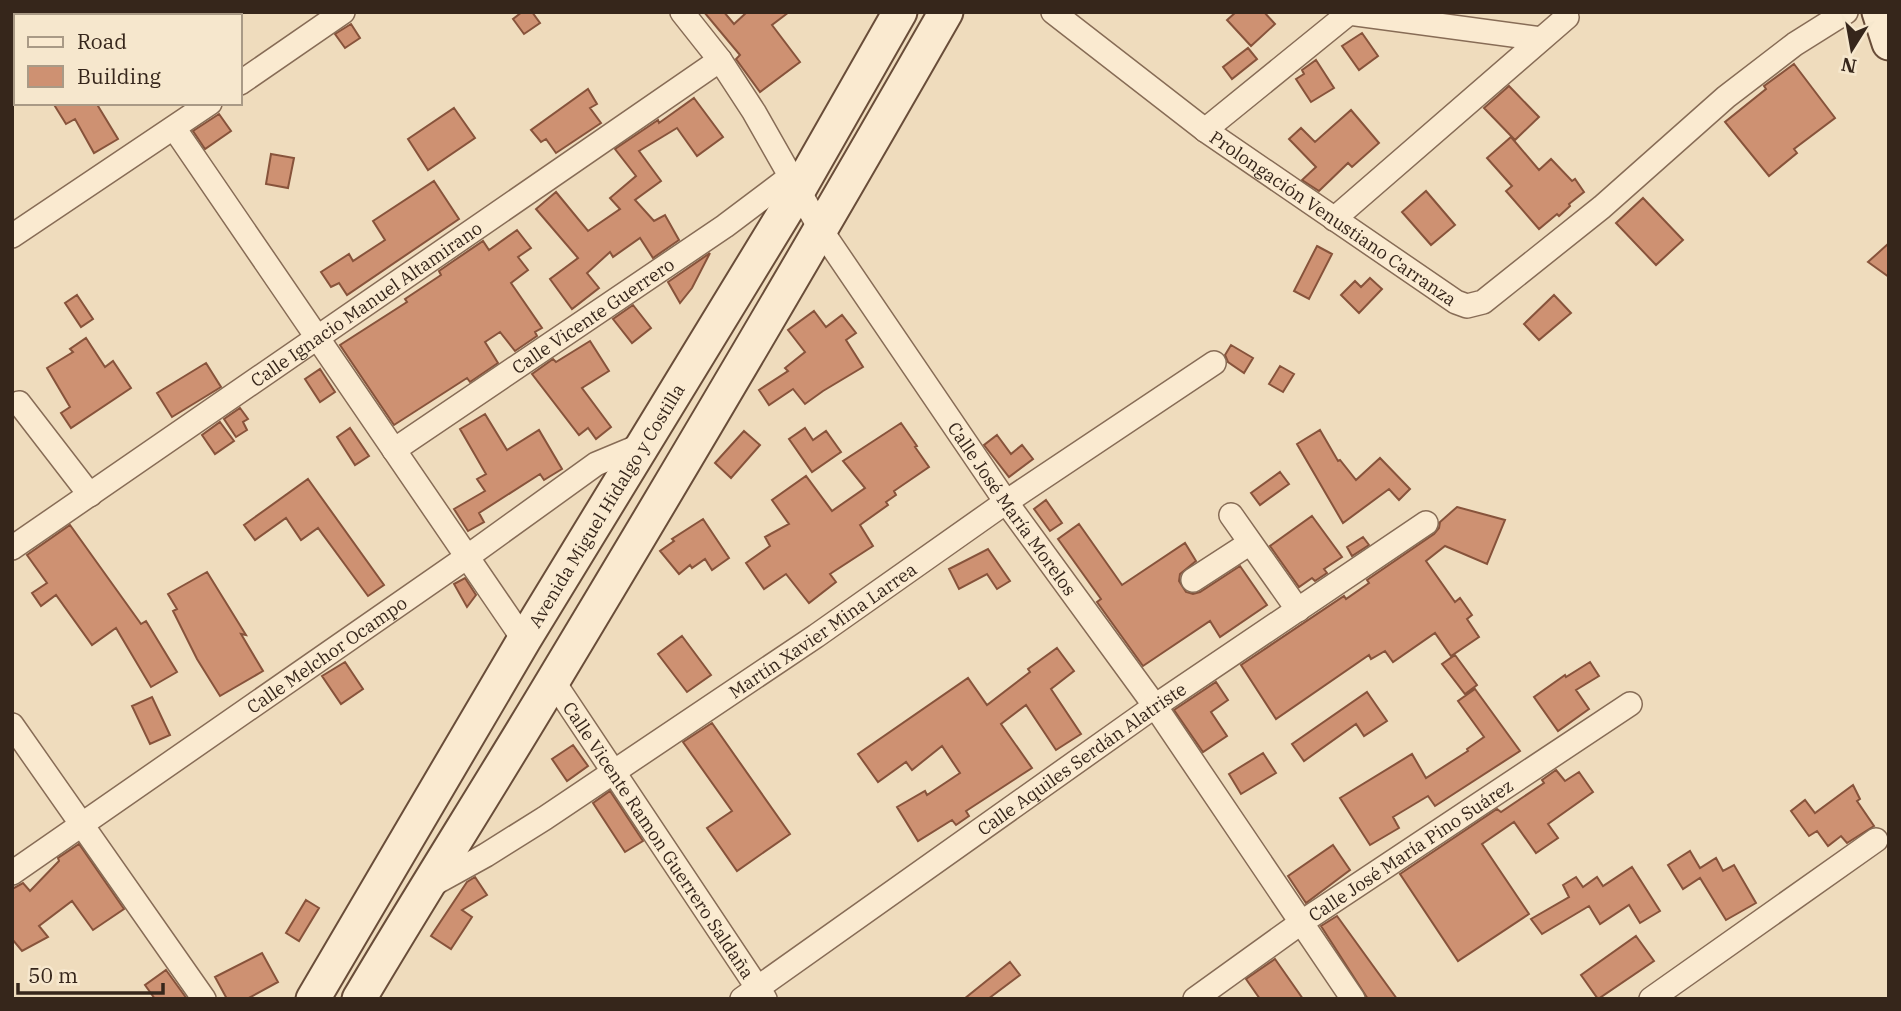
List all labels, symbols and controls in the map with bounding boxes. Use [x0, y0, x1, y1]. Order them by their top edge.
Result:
legend [14, 14, 242, 105]
north arrow [1817, 14, 1887, 84]
text: Road [77, 27, 127, 55]
text: N [1839, 52, 1858, 79]
text: Building [77, 62, 162, 90]
street label: Prolongación Venustiano Carranza [1206, 125, 1461, 311]
street label: Calle Ignacio Manuel Altamirano [246, 216, 486, 392]
street label: Calle Vicente Guerrero [507, 252, 678, 379]
street label: Avenida Miguel Hidalgo y Costilla [523, 379, 689, 632]
street label: Calle José María Morelos [943, 417, 1082, 600]
street label: Martín Xavier Mina Larrea [724, 557, 921, 703]
street label: Calle Melchor Ocampo [242, 591, 411, 718]
street label: Calle Aquiles Serdán Alatriste [972, 677, 1190, 840]
street label: Calle Vicente Ramon Guerrero Saldaña [558, 697, 760, 983]
street label: Calle José María Pino Suárez [1304, 774, 1517, 926]
scale bar [18, 951, 163, 995]
text: 50 m [28, 961, 78, 989]

